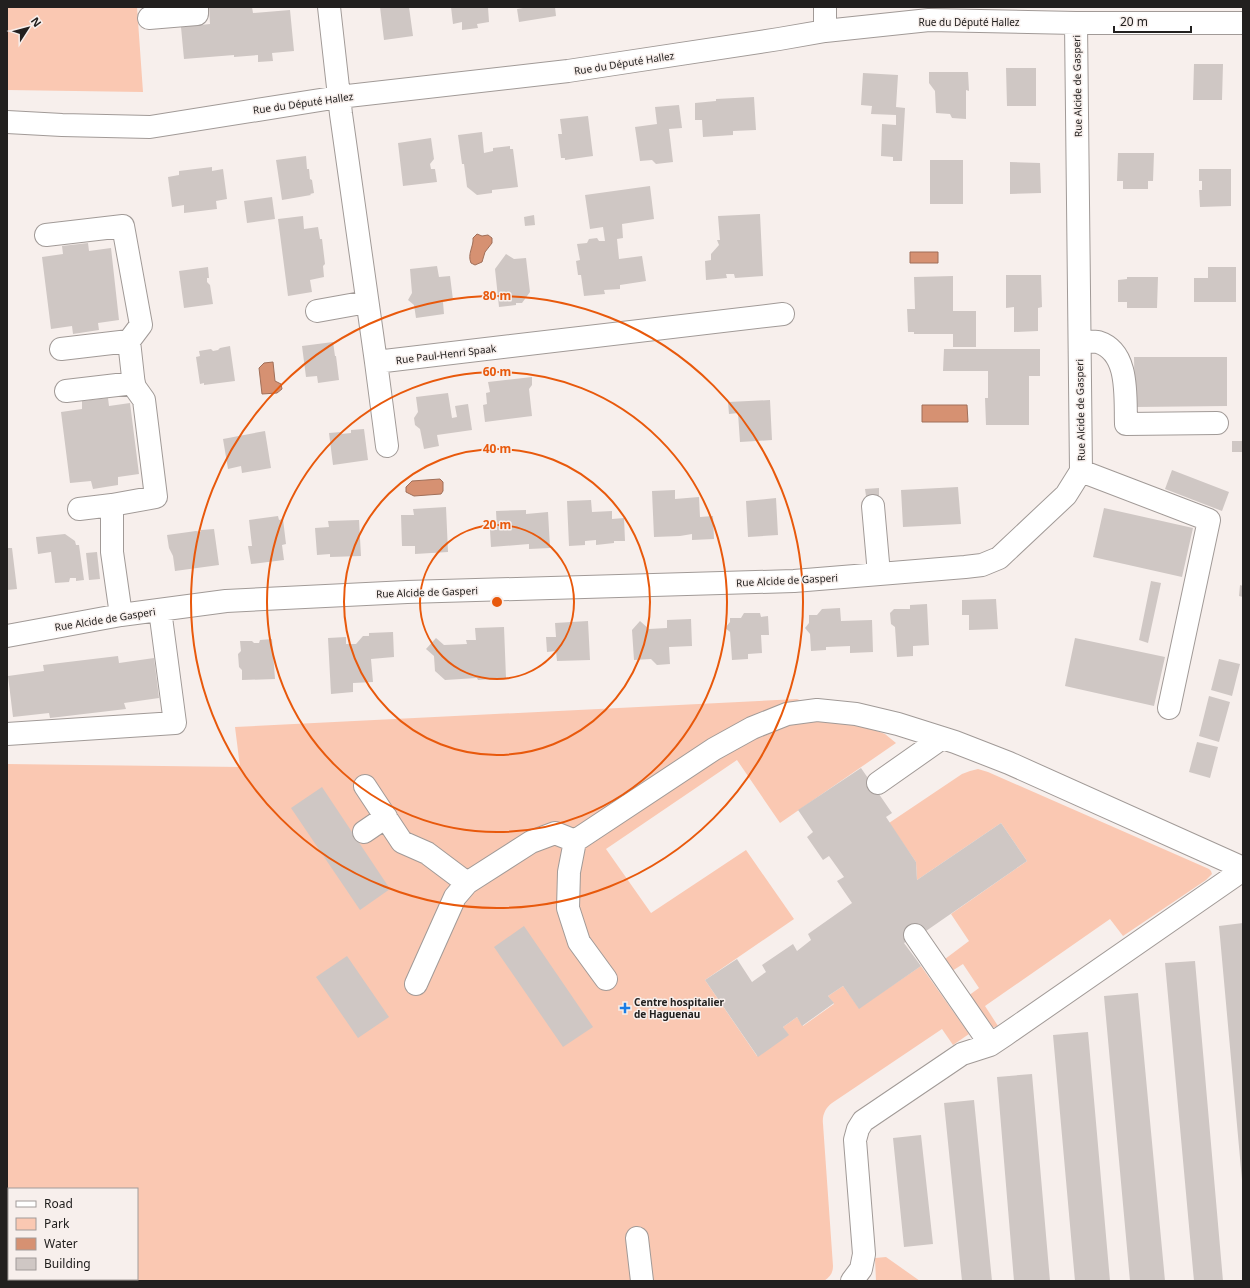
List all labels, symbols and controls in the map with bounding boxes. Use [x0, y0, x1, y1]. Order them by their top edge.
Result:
north arrow [8, 8, 48, 48]
scale bar [1114, 8, 1191, 34]
text: 20 m [1120, 13, 1148, 30]
text: N [28, 14, 45, 30]
street label: Rue du Député Hallez [918, 15, 1020, 29]
street label: Rue Alcide de Gasperi [1069, 35, 1085, 137]
street label: Rue du Député Hallez [573, 48, 675, 78]
street label: Rue du Député Hallez [252, 89, 354, 117]
text: 80 m [483, 287, 511, 304]
street label: Rue Paul-Henri Spaak [395, 341, 498, 367]
street label: Rue Alcide de Gasperi [1072, 359, 1088, 461]
text: 60 m [483, 363, 511, 380]
text: 40 m [483, 440, 511, 457]
text: 20 m [483, 516, 511, 533]
street label: Rue Alcide de Gasperi [736, 570, 838, 590]
street label: Rue Alcide de Gasperi [376, 583, 478, 601]
centre of rings [490, 595, 504, 609]
street label: Rue Alcide de Gasperi [54, 604, 156, 634]
place label: Centre hospitalier de Haguenau [634, 995, 724, 1021]
marker: Centre hospitalier de Haguenau [619, 1002, 631, 1014]
legend [8, 1188, 138, 1280]
text: Road [44, 1195, 73, 1212]
text: Park [44, 1215, 70, 1232]
text: Water [44, 1235, 78, 1252]
text: Building [44, 1255, 91, 1272]

